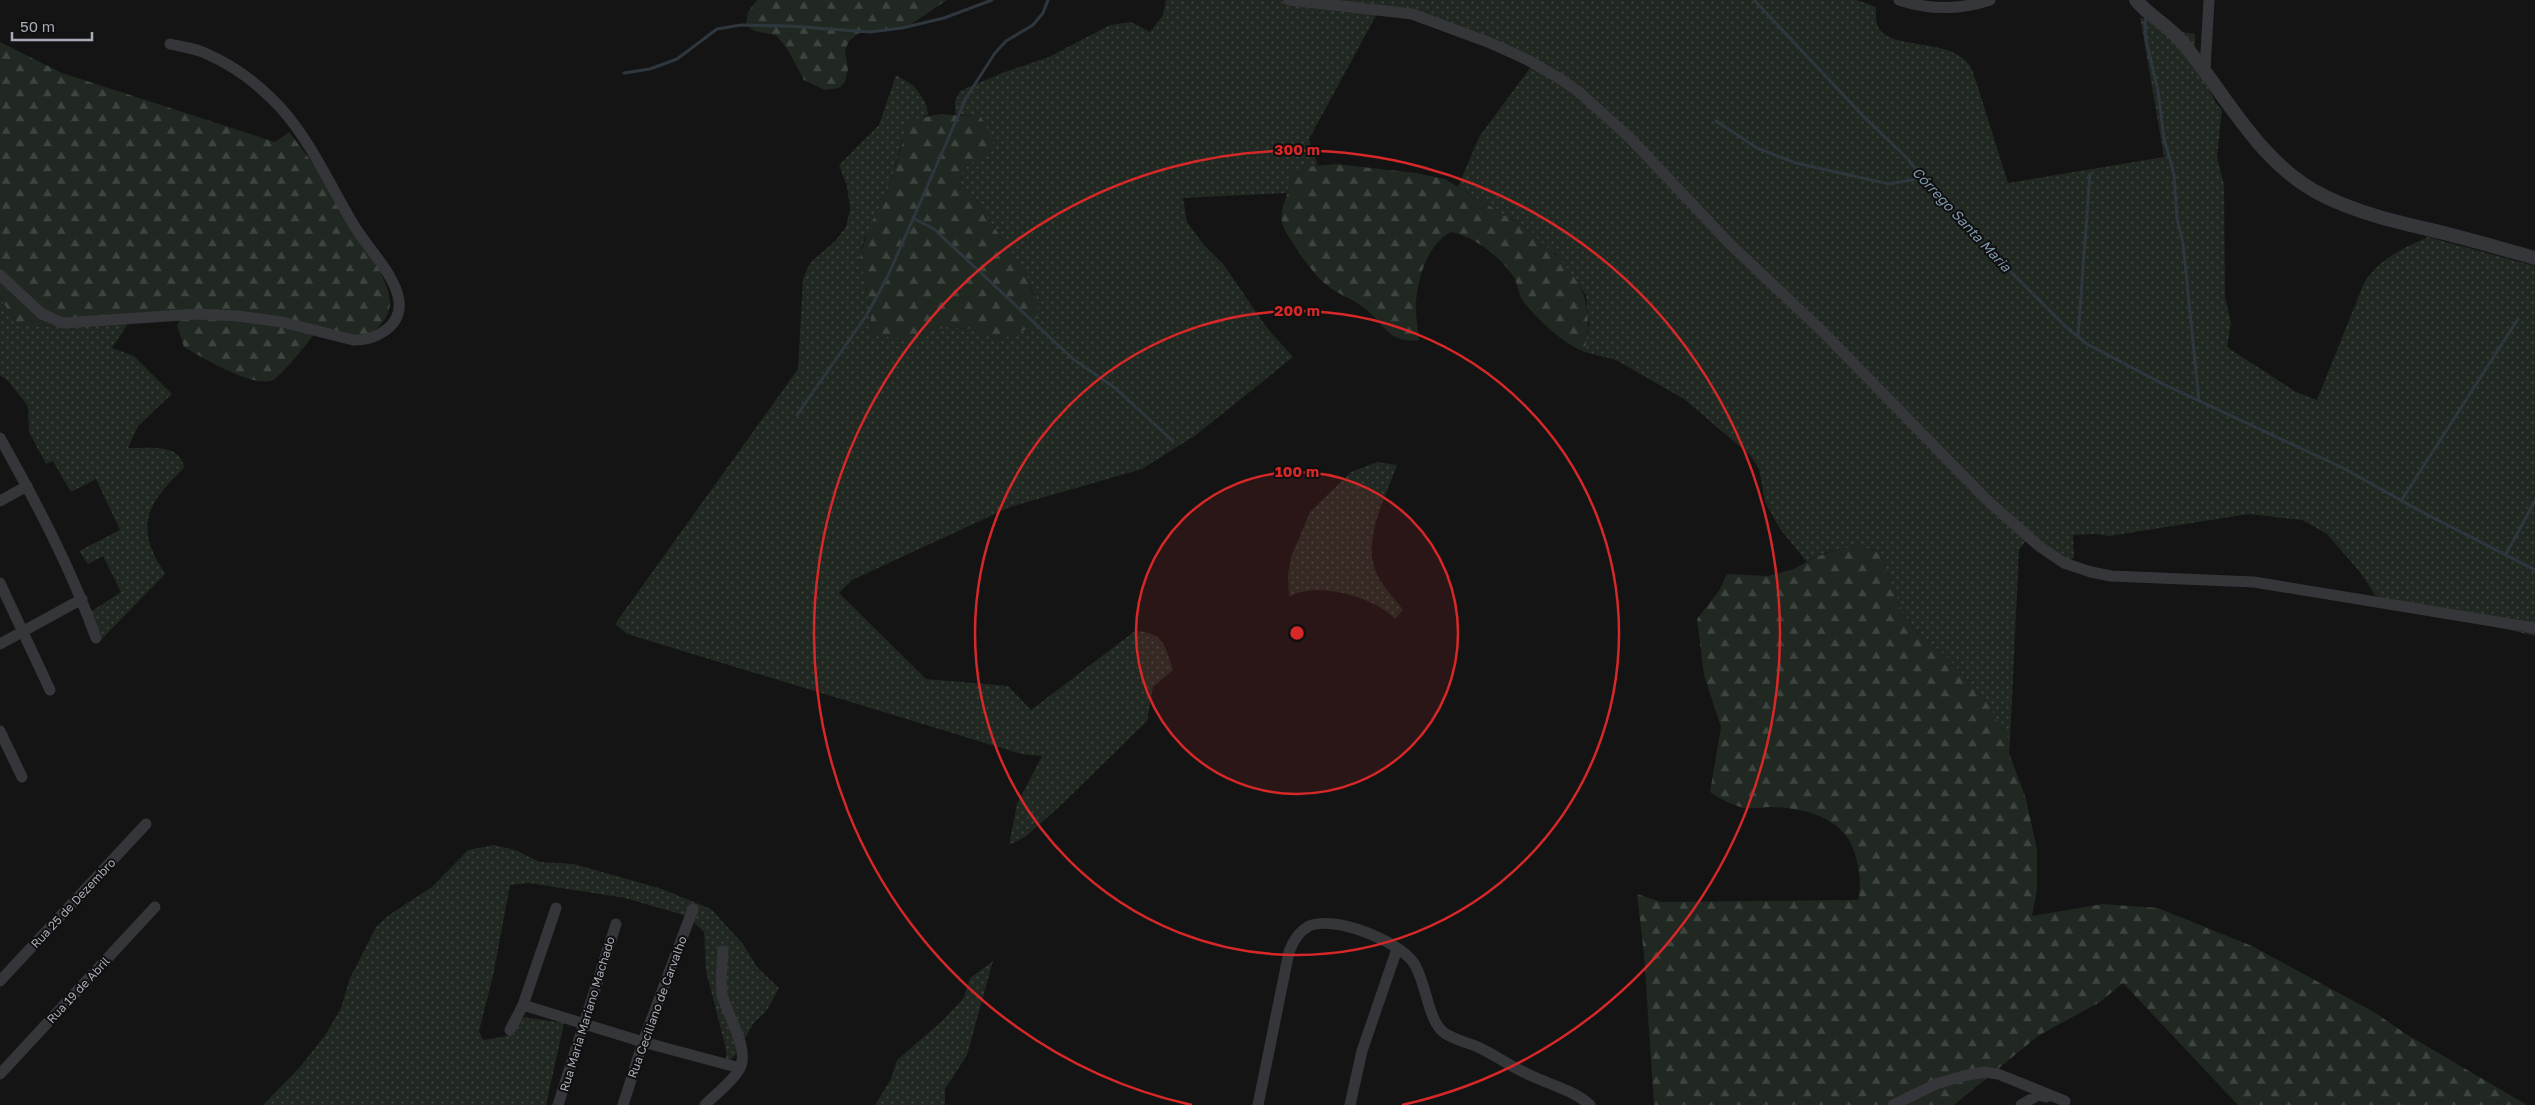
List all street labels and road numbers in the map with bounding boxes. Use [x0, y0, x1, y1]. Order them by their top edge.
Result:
street label: Rua 25 de Dezembro [27, 855, 119, 951]
street label: Rua Ceciliano de Carvalho [624, 934, 690, 1080]
street label: Rua Maria Mariano Machado [556, 935, 618, 1093]
street label: Rua 19 de Abril [43, 953, 113, 1026]

